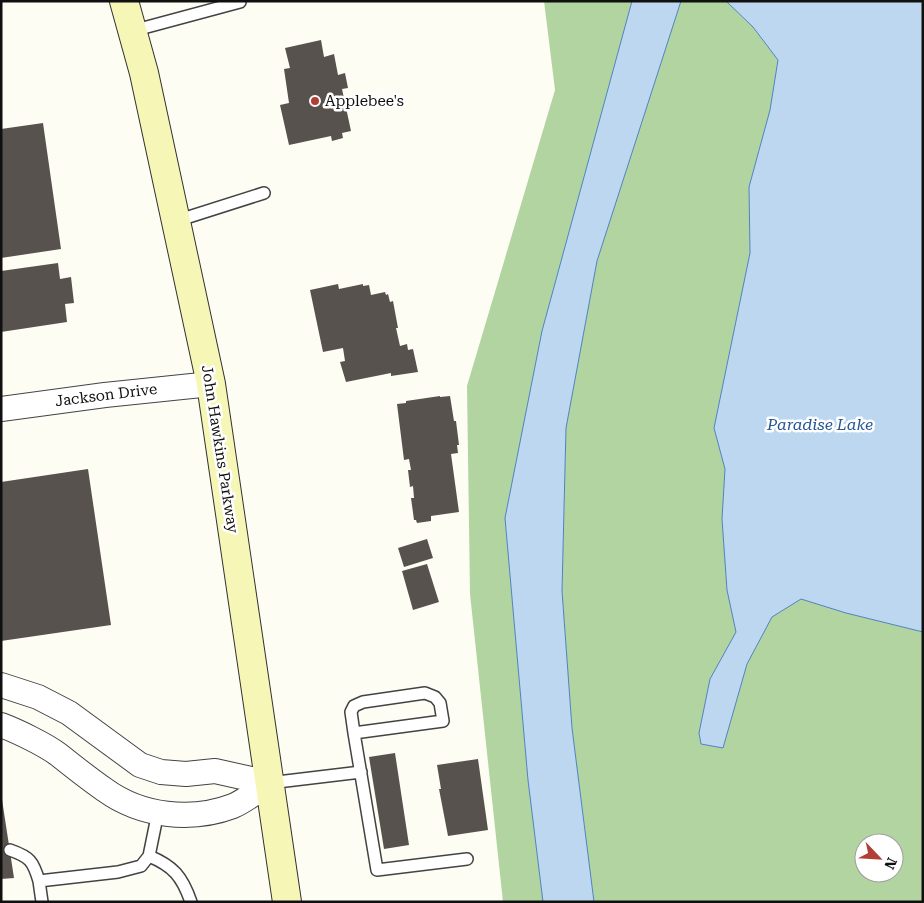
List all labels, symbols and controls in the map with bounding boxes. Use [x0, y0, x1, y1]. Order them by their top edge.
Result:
place label: Applebee's [325, 92, 404, 110]
marker: Applebee's [309, 95, 321, 107]
street label: John Hawkins Parkway [198, 364, 242, 534]
street label: Jackson Drive [54, 380, 158, 410]
water label: Paradise Lake [766, 415, 873, 434]
north arrow [854, 833, 904, 883]
text: N [881, 855, 900, 872]

